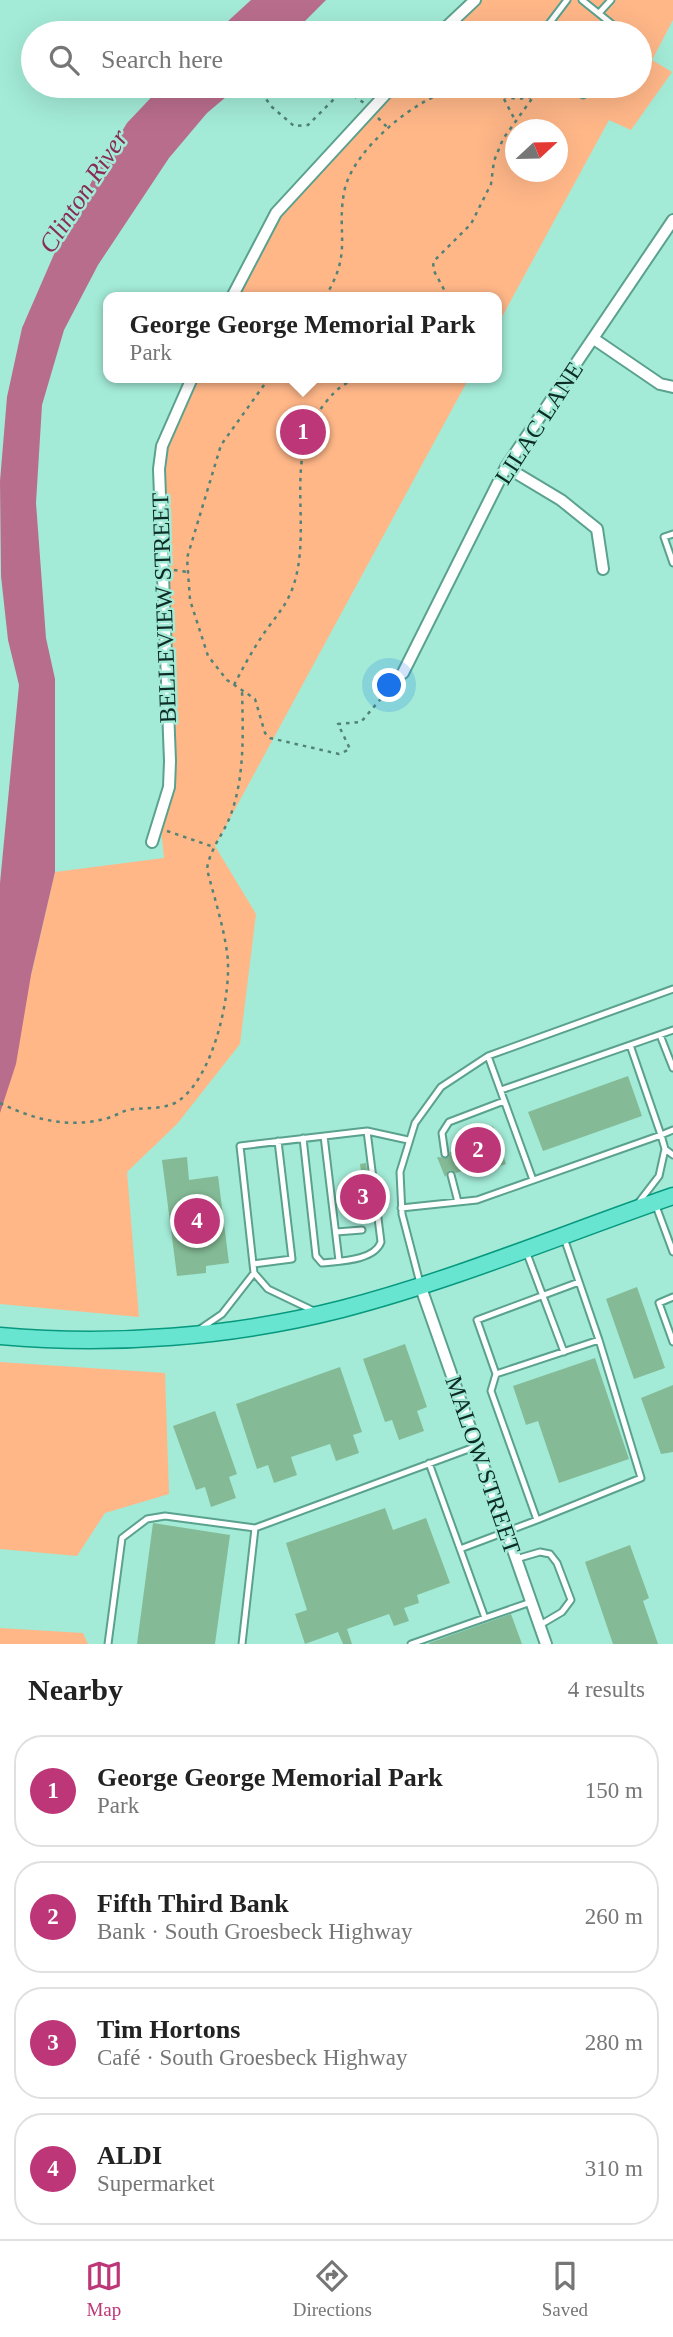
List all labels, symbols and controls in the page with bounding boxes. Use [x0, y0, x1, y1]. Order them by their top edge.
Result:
search box [21, 21, 652, 98]
icon: search [45, 41, 83, 79]
text: Search here [101, 45, 223, 74]
north arrow [505, 119, 568, 182]
water label: Clinton River [33, 124, 134, 258]
popup [103, 292, 502, 383]
text: George George Memorial Park [130, 310, 475, 339]
text: Park [130, 340, 172, 365]
street label: LILAC LANE [490, 357, 588, 489]
pin: 1 [280, 406, 326, 458]
street label: BELLEVIEW STREET [147, 492, 181, 724]
your location [372, 668, 406, 702]
pin: 2 [455, 1124, 501, 1176]
pin: 3 [340, 1171, 386, 1223]
pin: 4 [174, 1195, 220, 1247]
street label: MALOW STREET [440, 1372, 526, 1558]
text: Nearby [28, 1673, 123, 1706]
text: 4 results [568, 1677, 645, 1702]
text: George George Memorial Park [97, 1763, 443, 1792]
text: 1 [47, 1778, 59, 1803]
text: 150 m [585, 1778, 643, 1803]
text: Park [97, 1793, 139, 1818]
text: Fifth Third Bank [97, 1889, 289, 1918]
text: 2 [47, 1904, 59, 1929]
text: 260 m [585, 1904, 643, 1929]
text: Bank · South Groesbeck Highway [97, 1919, 413, 1944]
text: Tim Hortons [97, 2015, 240, 2044]
text: 3 [47, 2030, 59, 2055]
text: 280 m [585, 2030, 643, 2055]
text: Café · South Groesbeck Highway [97, 2045, 407, 2070]
text: ALDI [97, 2141, 162, 2170]
text: 4 [47, 2156, 59, 2181]
text: 310 m [585, 2156, 643, 2181]
text: Supermarket [97, 2171, 215, 2196]
tab: Map [85, 2257, 123, 2321]
tab: Directions [293, 2257, 372, 2321]
tab: Saved [542, 2257, 588, 2321]

